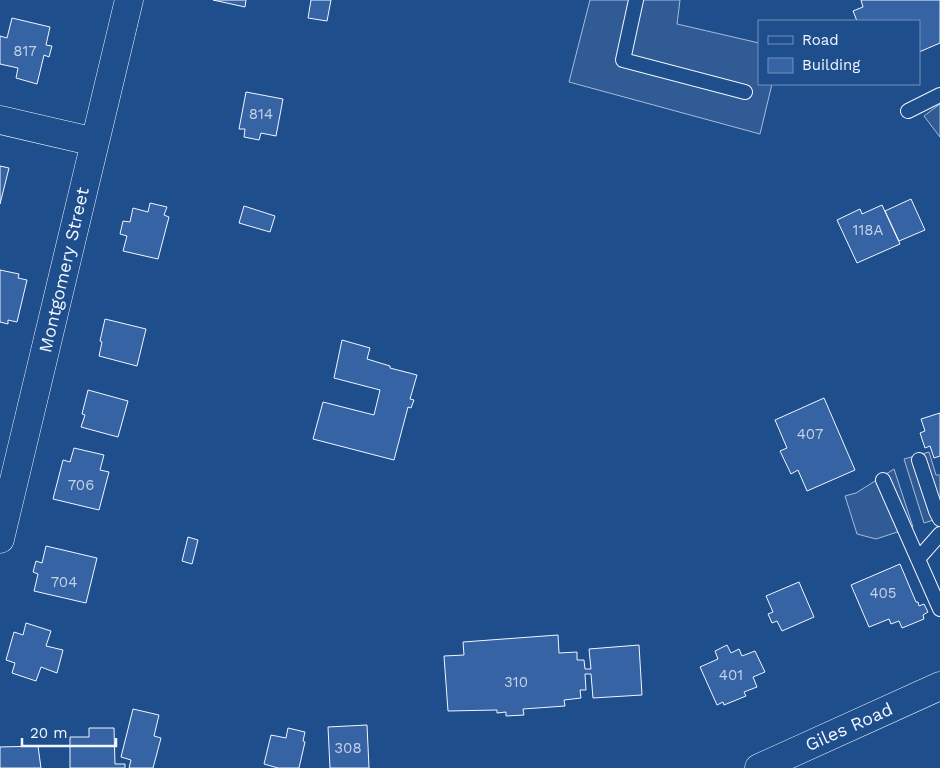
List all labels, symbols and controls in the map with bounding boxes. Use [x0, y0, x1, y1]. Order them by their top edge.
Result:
legend [758, 20, 920, 85]
text: Road [802, 31, 839, 49]
house number: 817 [13, 42, 37, 60]
text: Building [802, 56, 860, 74]
house number: 814 [249, 105, 273, 123]
street label: Montgomery Street [34, 185, 93, 355]
house number: 118A [853, 221, 884, 239]
house number: 407 [797, 425, 823, 443]
house number: 706 [68, 476, 94, 494]
house number: 704 [51, 573, 77, 591]
house number: 405 [869, 584, 897, 602]
house number: 401 [719, 666, 743, 684]
house number: 310 [504, 673, 528, 691]
street label: Giles Road [802, 698, 896, 755]
scale bar [22, 716, 116, 748]
text: 20 m [30, 724, 68, 742]
house number: 308 [334, 739, 362, 757]

